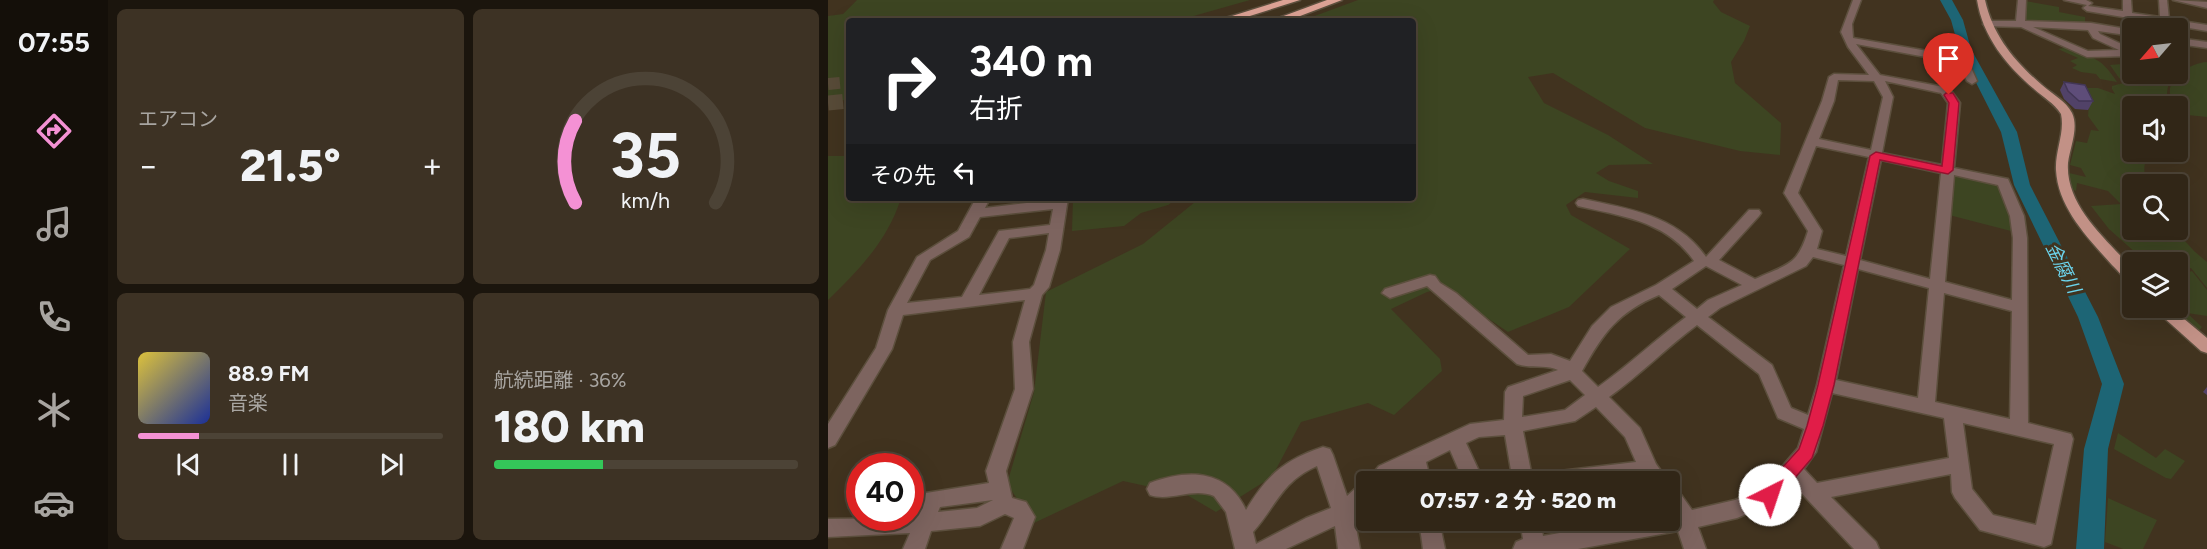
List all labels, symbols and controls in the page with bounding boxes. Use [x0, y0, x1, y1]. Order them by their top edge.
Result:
north arrow [2122, 18, 2188, 84]
map controls [2122, 18, 2188, 318]
text: 07:55 [18, 26, 90, 59]
pin [1923, 33, 1974, 95]
text: 340 m [969, 36, 1093, 87]
icon: right [870, 42, 948, 120]
icon: arrive [1932, 42, 1965, 75]
text: 右折 [969, 92, 1023, 125]
button: sound [2122, 96, 2188, 162]
text: エアコン [138, 107, 218, 131]
icon: directions [33, 110, 75, 152]
text: 35 [610, 118, 681, 193]
text: 21.5° [240, 138, 341, 192]
text: − [138, 146, 159, 185]
text: + [422, 146, 442, 185]
icon: left [948, 156, 981, 189]
text: その先 [870, 162, 936, 189]
button: search [2122, 174, 2188, 240]
text: km/h [621, 189, 670, 214]
icon: music [33, 203, 75, 245]
water label: 金腐川 [2041, 239, 2086, 299]
button: layers [2122, 252, 2188, 318]
icon: phone [33, 296, 75, 338]
text: 88.9 FM [228, 360, 309, 387]
text: 航続距離 · 36% [494, 368, 626, 392]
icon: climate [33, 389, 75, 431]
text: 音楽 [228, 391, 268, 415]
text: 180 km [494, 399, 645, 453]
icon: previous [172, 448, 205, 481]
icon: pause [274, 448, 307, 481]
icon: next [375, 448, 408, 481]
speed limit sign: 40 [846, 453, 924, 531]
position arrow [1738, 463, 1802, 527]
icon: car [33, 482, 75, 524]
text: 07:57 · 2 分 · 520 m [1420, 487, 1616, 514]

